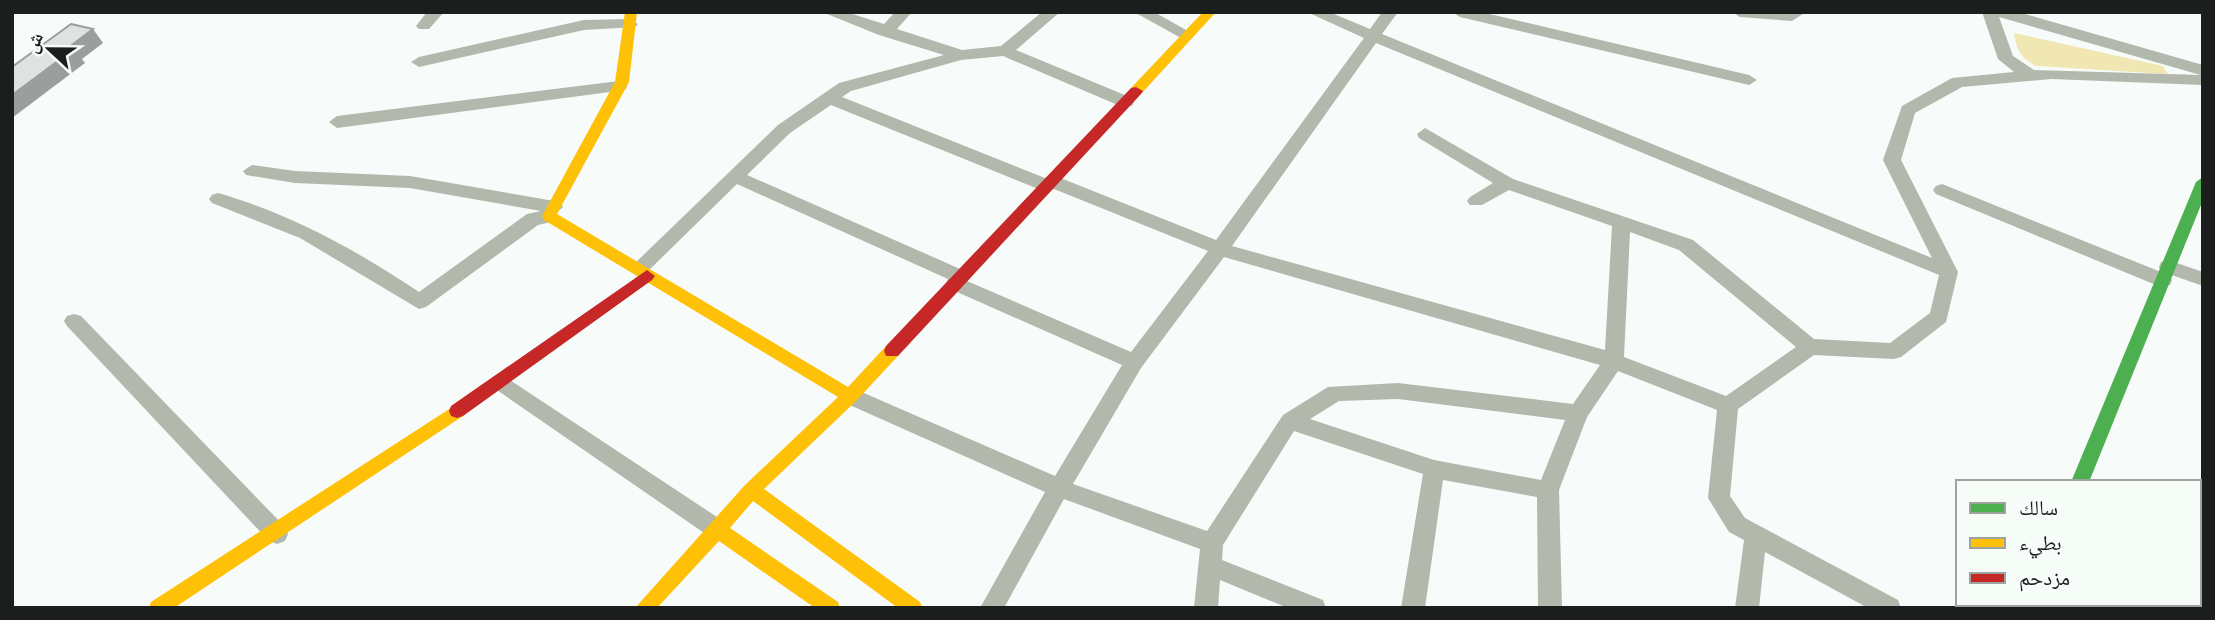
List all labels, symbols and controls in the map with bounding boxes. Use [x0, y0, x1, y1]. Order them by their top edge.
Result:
north arrow [14, 14, 84, 84]
text: ش [20, 30, 48, 56]
legend [1956, 480, 2201, 606]
text: سالك [2019, 496, 2058, 519]
text: بطيء [2019, 531, 2062, 559]
text: مزدحم [2019, 566, 2070, 592]

